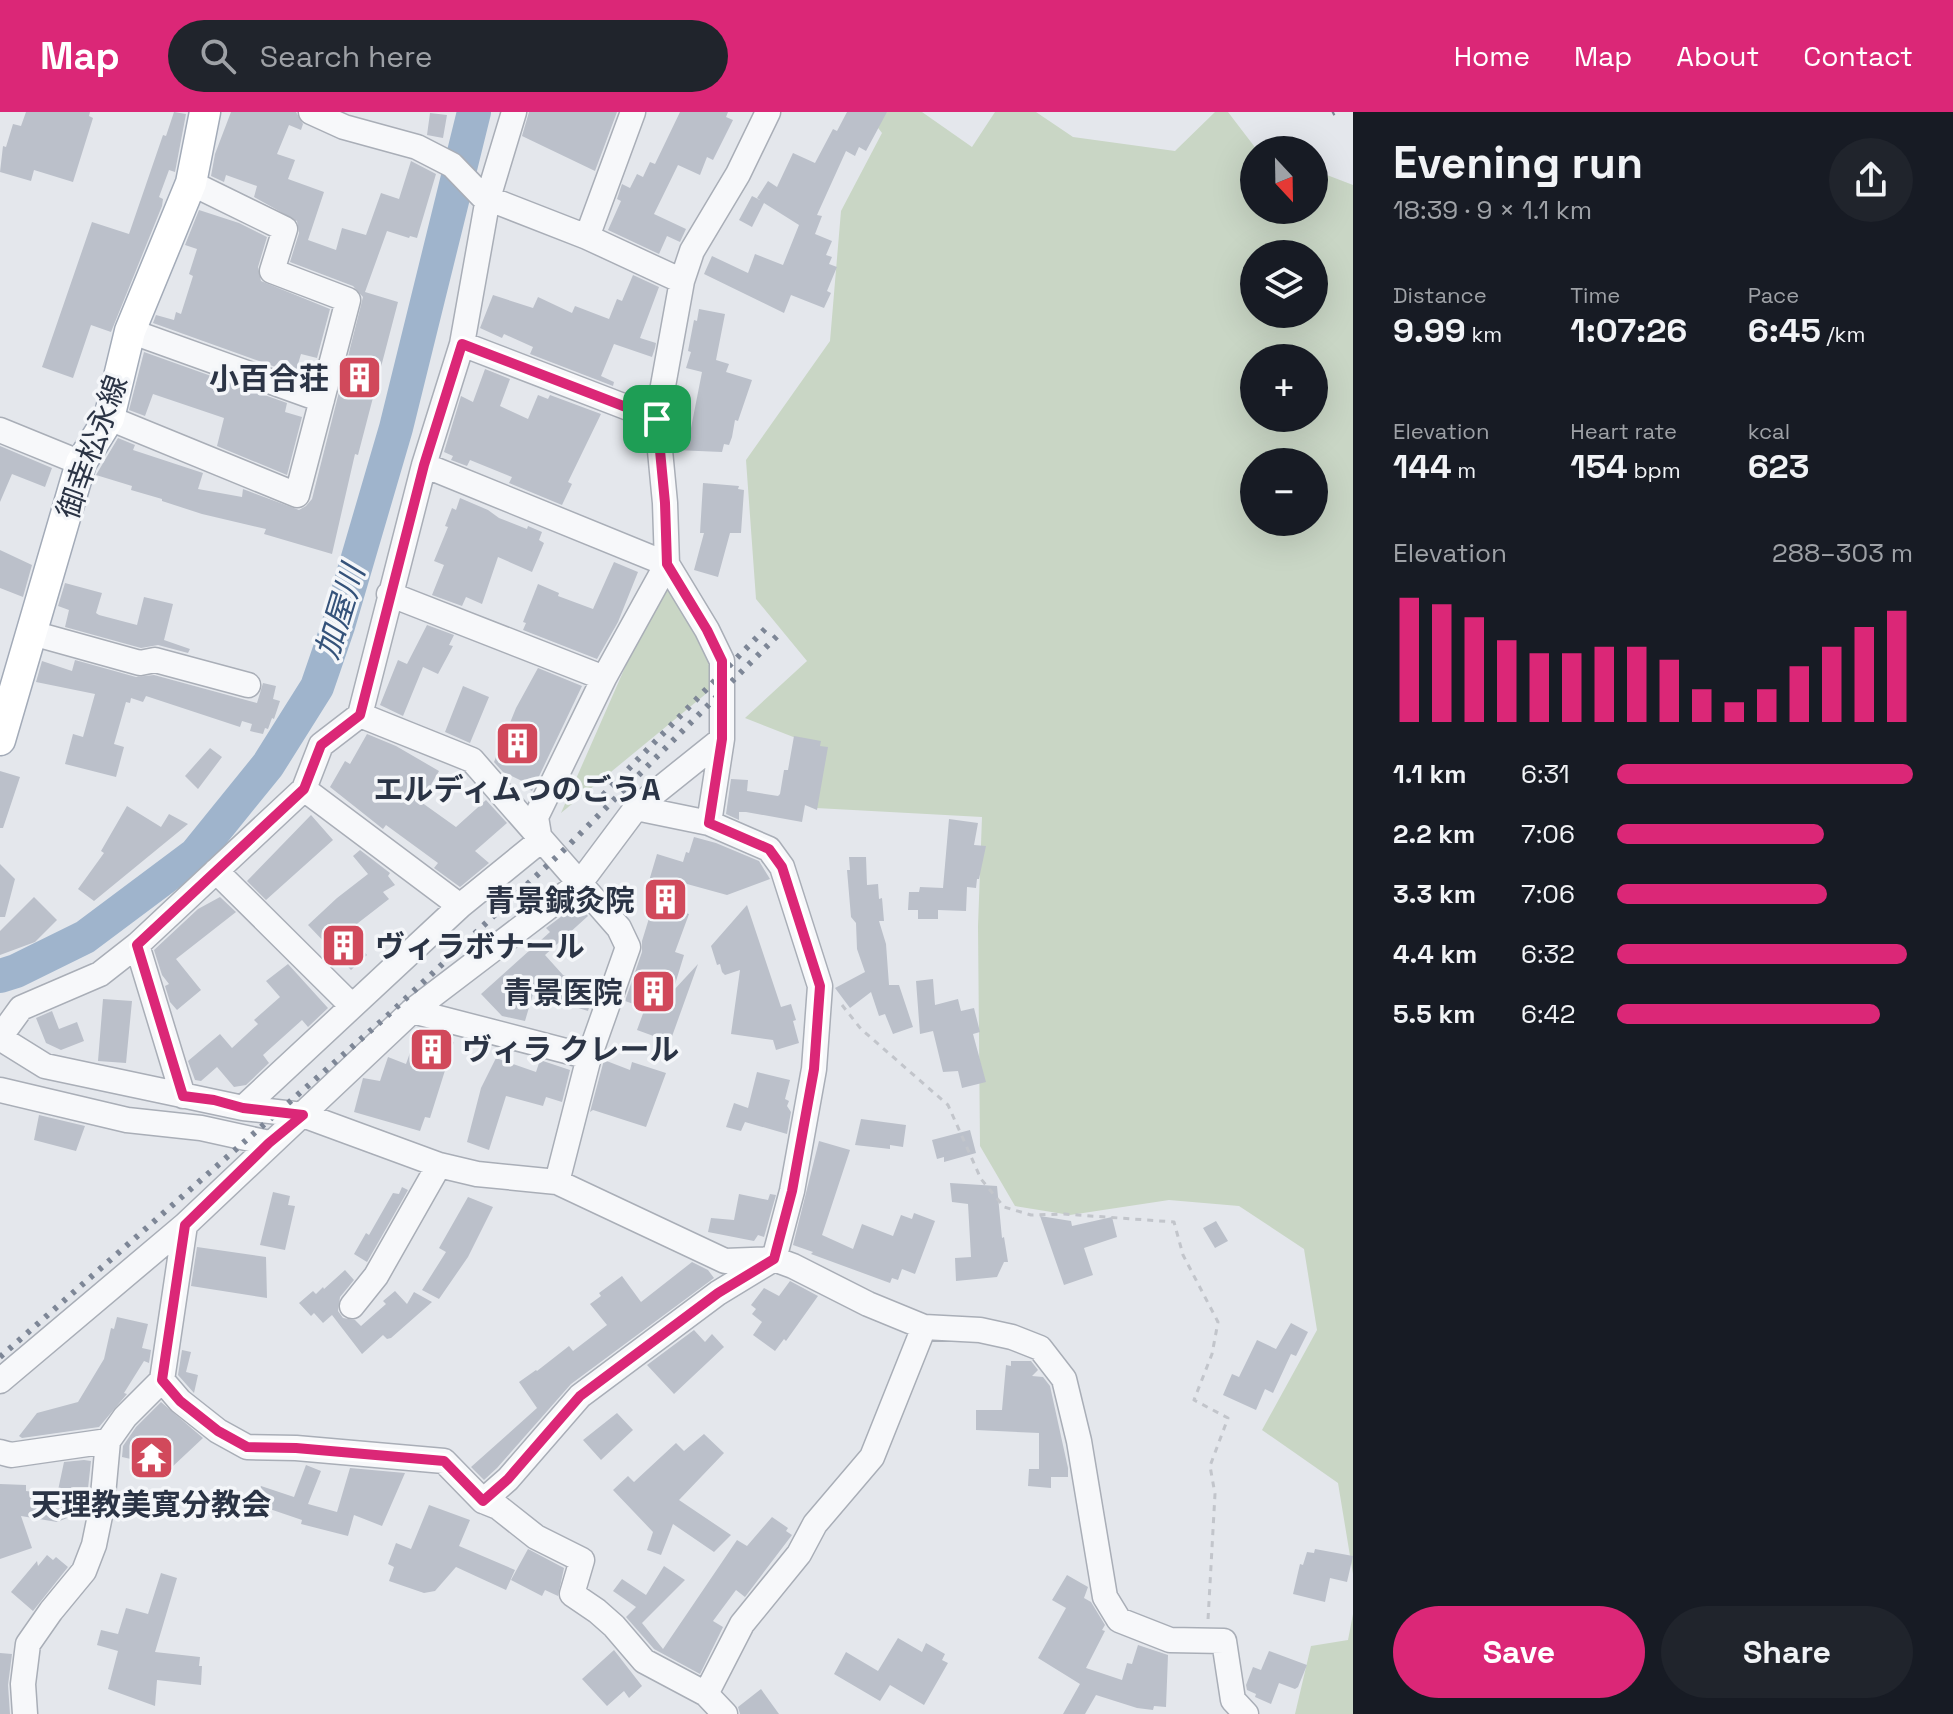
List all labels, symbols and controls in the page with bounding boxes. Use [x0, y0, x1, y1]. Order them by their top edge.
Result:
search box [168, 20, 728, 92]
text: Map [40, 32, 120, 80]
icon: search [196, 34, 240, 78]
text: Search here [260, 37, 433, 76]
text: Home [1454, 38, 1530, 74]
text: Map [1574, 38, 1632, 74]
text: About [1676, 38, 1759, 74]
text: Contact [1803, 38, 1913, 74]
text: Evening run [1393, 135, 1643, 191]
north arrow [1240, 136, 1328, 224]
map controls [1240, 136, 1328, 536]
button: share [1829, 138, 1913, 222]
text: 18:39 · 9 × 1.1 km [1393, 193, 1592, 227]
button: layers [1240, 240, 1328, 328]
text: Distance [1393, 281, 1487, 309]
text: Time [1570, 281, 1620, 309]
text: Pace [1748, 281, 1799, 309]
text: 9.99 [1393, 309, 1466, 352]
text: 1:07:26 [1570, 309, 1687, 352]
text: 6:45 [1748, 309, 1821, 352]
text: km [1466, 320, 1502, 348]
text: /km [1821, 320, 1865, 348]
button: + [1240, 344, 1328, 432]
building icon: 小百合荘 [336, 354, 384, 402]
place label: 小百合荘 [209, 359, 329, 398]
street label: 御幸松永線 [48, 370, 136, 524]
pin [623, 385, 691, 453]
icon: arrive [635, 397, 679, 441]
text: Elevation [1393, 417, 1489, 445]
text: Heart rate [1570, 417, 1677, 445]
text: kcal [1748, 417, 1790, 445]
text: 144 [1393, 445, 1452, 488]
text: 154 [1570, 445, 1628, 488]
text: 623 [1748, 445, 1809, 488]
button: − [1240, 448, 1328, 536]
text: m [1452, 456, 1476, 484]
text: bpm [1628, 456, 1681, 484]
text: Elevation [1393, 536, 1507, 570]
text: 288–303 m [1772, 536, 1913, 570]
water label: 加屋川 [307, 557, 374, 664]
building icon: エルディムつのごうA [493, 719, 541, 767]
text: 1.1 km [1393, 757, 1466, 791]
text: 6:31 [1521, 757, 1570, 791]
place label: エルディムつのごうA [374, 770, 660, 809]
text: 2.2 km [1393, 817, 1475, 851]
text: 7:06 [1521, 817, 1575, 851]
building icon: 青景鍼灸院 [642, 876, 690, 924]
text: 3.3 km [1393, 877, 1476, 911]
text: 7:06 [1521, 877, 1575, 911]
place label: 青景鍼灸院 [485, 881, 635, 920]
building icon: ヴィラボナール [320, 922, 368, 970]
place label: ヴィラボナール [375, 927, 585, 966]
text: 4.4 km [1393, 937, 1477, 971]
text: 6:32 [1521, 937, 1575, 971]
building icon: 青景医院 [630, 968, 678, 1016]
place label: 青景医院 [503, 973, 623, 1012]
text: 5.5 km [1393, 997, 1475, 1031]
text: 6:42 [1521, 997, 1575, 1031]
building icon: ヴィラ クレール [407, 1025, 455, 1073]
place label: ヴィラ クレール [462, 1030, 680, 1069]
temple icon: 天理教美寛分教会 [127, 1434, 175, 1482]
place label: 天理教美寛分教会 [31, 1485, 271, 1524]
button: Save [1393, 1606, 1645, 1698]
button: Share [1661, 1606, 1913, 1698]

